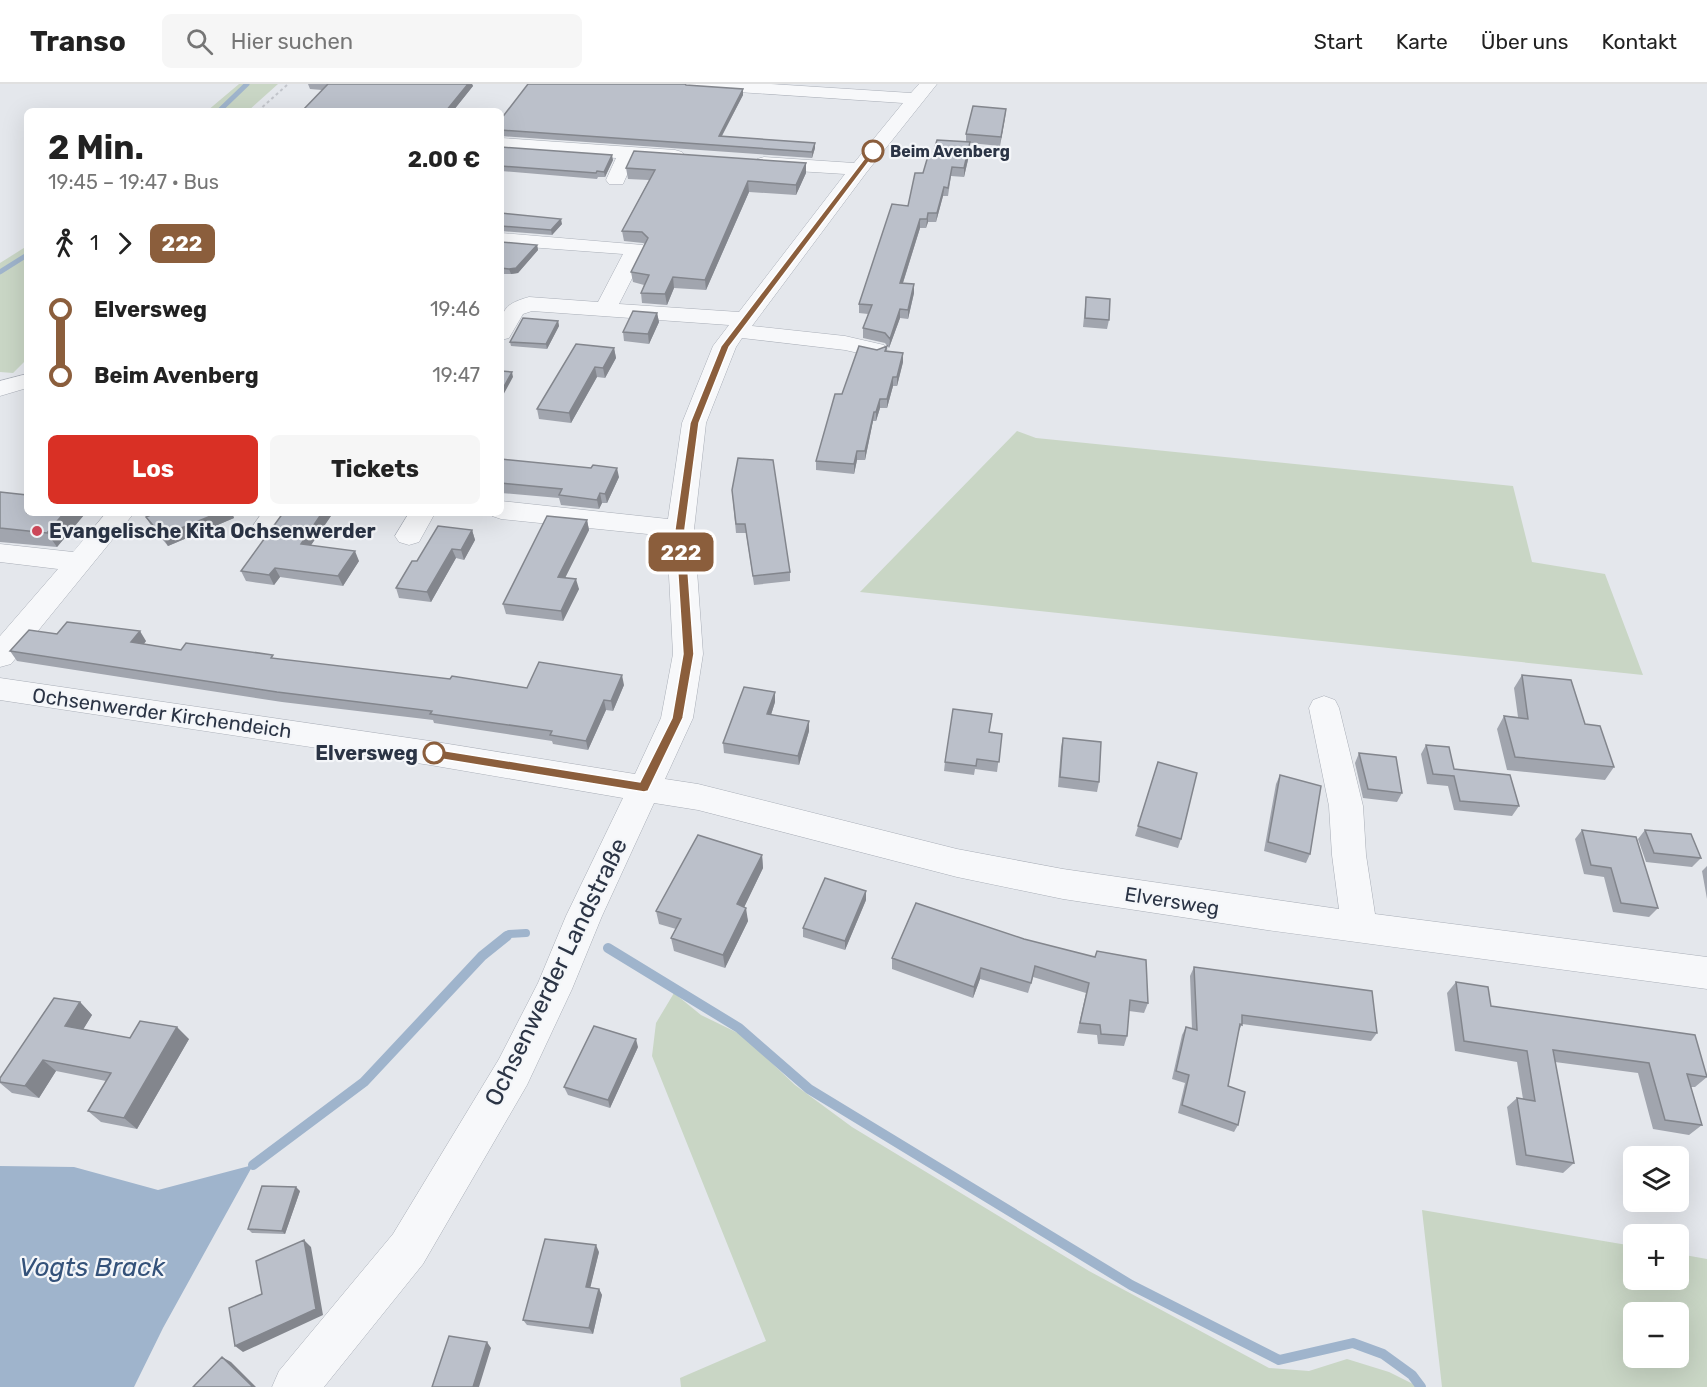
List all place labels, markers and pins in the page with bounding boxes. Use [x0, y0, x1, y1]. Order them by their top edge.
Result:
marker: Beim Avenberg [862, 140, 884, 162]
place label: Beim Avenberg [890, 142, 1010, 161]
place label: Evangelische Kita Ochsenwerder [49, 519, 376, 543]
marker: Evangelische Kita Ochsenwerder [30, 524, 44, 538]
place label: Elversweg [315, 741, 418, 765]
marker: Elversweg [423, 742, 445, 764]

